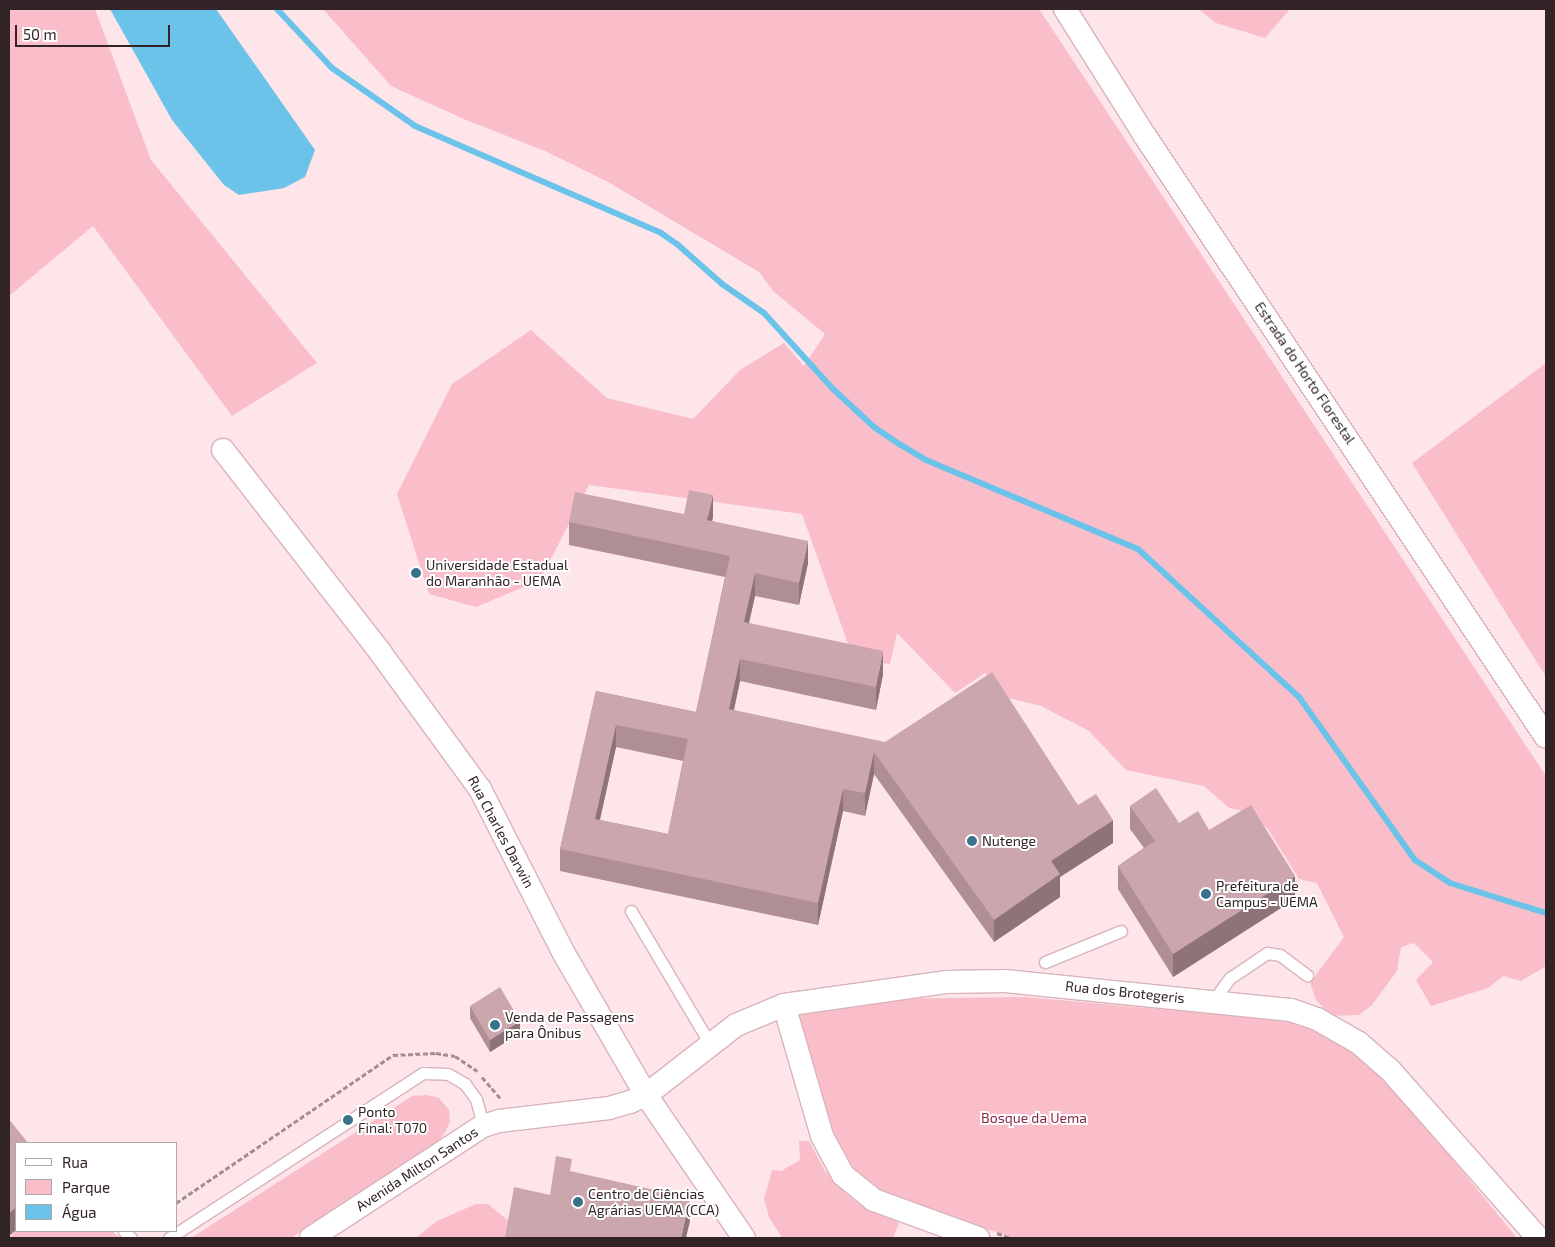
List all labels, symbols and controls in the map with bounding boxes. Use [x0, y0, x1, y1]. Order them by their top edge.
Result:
scale bar [18, 15, 172, 47]
text: 50 m [23, 25, 57, 43]
street label: Estrada do Horto Florestal [1251, 299, 1359, 447]
place label: Universidade Estadual do Maranhão - UEMA [426, 557, 568, 590]
marker: Universidade Estadual do Maranhão - UEMA [410, 567, 422, 579]
street label: Rua Charles Darwin [464, 773, 538, 891]
place label: Nutenge [982, 833, 1036, 849]
marker: Nutenge [966, 835, 978, 847]
place label: Prefeitura de Campus - UEMA [1216, 878, 1318, 910]
marker: Prefeitura de Campus - UEMA [1200, 888, 1212, 900]
street label: Rua dos Brotegeris [1064, 977, 1186, 1007]
place label: Venda de Passagens para Ônibus [505, 1009, 634, 1042]
marker: Venda de Passagens para Ônibus [489, 1019, 501, 1031]
place label: Ponto Final: T070 [358, 1104, 428, 1136]
park label: Bosque da Uema [981, 1110, 1087, 1126]
marker: Ponto Final: T070 [342, 1114, 354, 1126]
street label: Avenida Milton Santos [353, 1123, 481, 1215]
legend [15, 1142, 178, 1232]
text: Rua [62, 1153, 88, 1171]
text: Parque [62, 1178, 110, 1196]
place label: Centro de Ciências Agrárias UEMA (CCA) [588, 1186, 720, 1218]
marker: Centro de Ciências Agrárias UEMA (CCA) [572, 1196, 584, 1208]
text: Água [62, 1203, 97, 1221]

